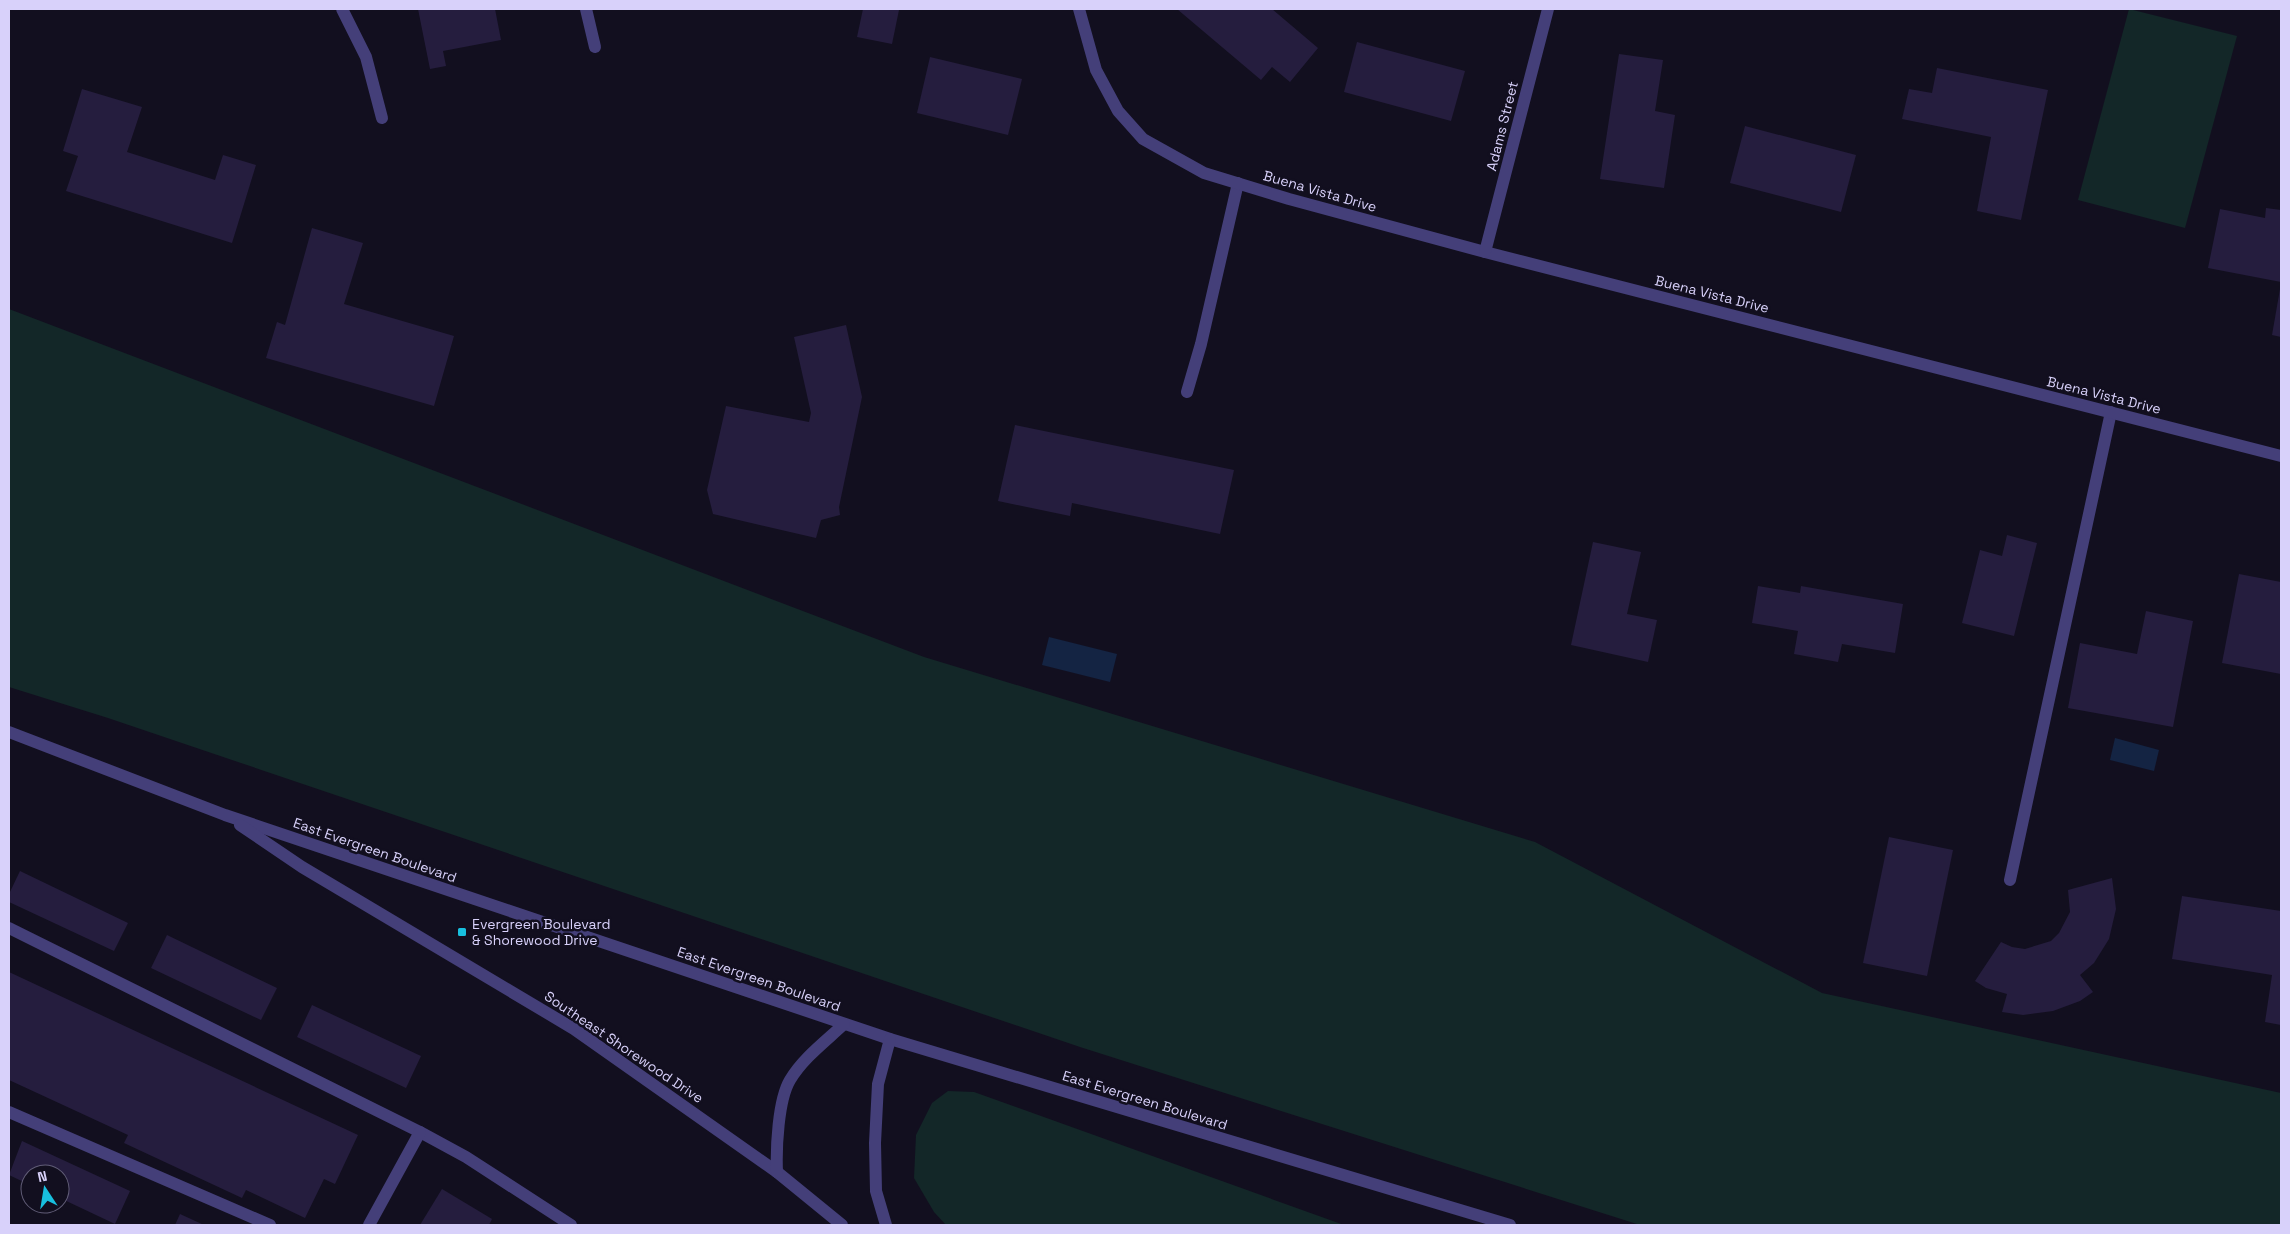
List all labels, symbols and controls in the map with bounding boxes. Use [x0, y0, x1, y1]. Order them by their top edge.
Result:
street label: Adams Street [1482, 79, 1522, 173]
street label: Buena Vista Drive [1261, 166, 1379, 216]
street label: Buena Vista Drive [1653, 271, 1771, 317]
street label: Buena Vista Drive [2045, 372, 2163, 418]
street label: East Evergreen Boulevard [291, 814, 459, 886]
place label: Evergreen Boulevard & Shorewood Drive [472, 915, 611, 949]
marker: Evergreen Boulevard & Shorewood Drive [456, 926, 468, 938]
street label: East Evergreen Boulevard [675, 943, 843, 1015]
street label: Southeast Shorewood Drive [541, 987, 707, 1107]
street label: East Evergreen Boulevard [1060, 1066, 1230, 1134]
north arrow [20, 1164, 70, 1214]
text: N [36, 1167, 49, 1186]

